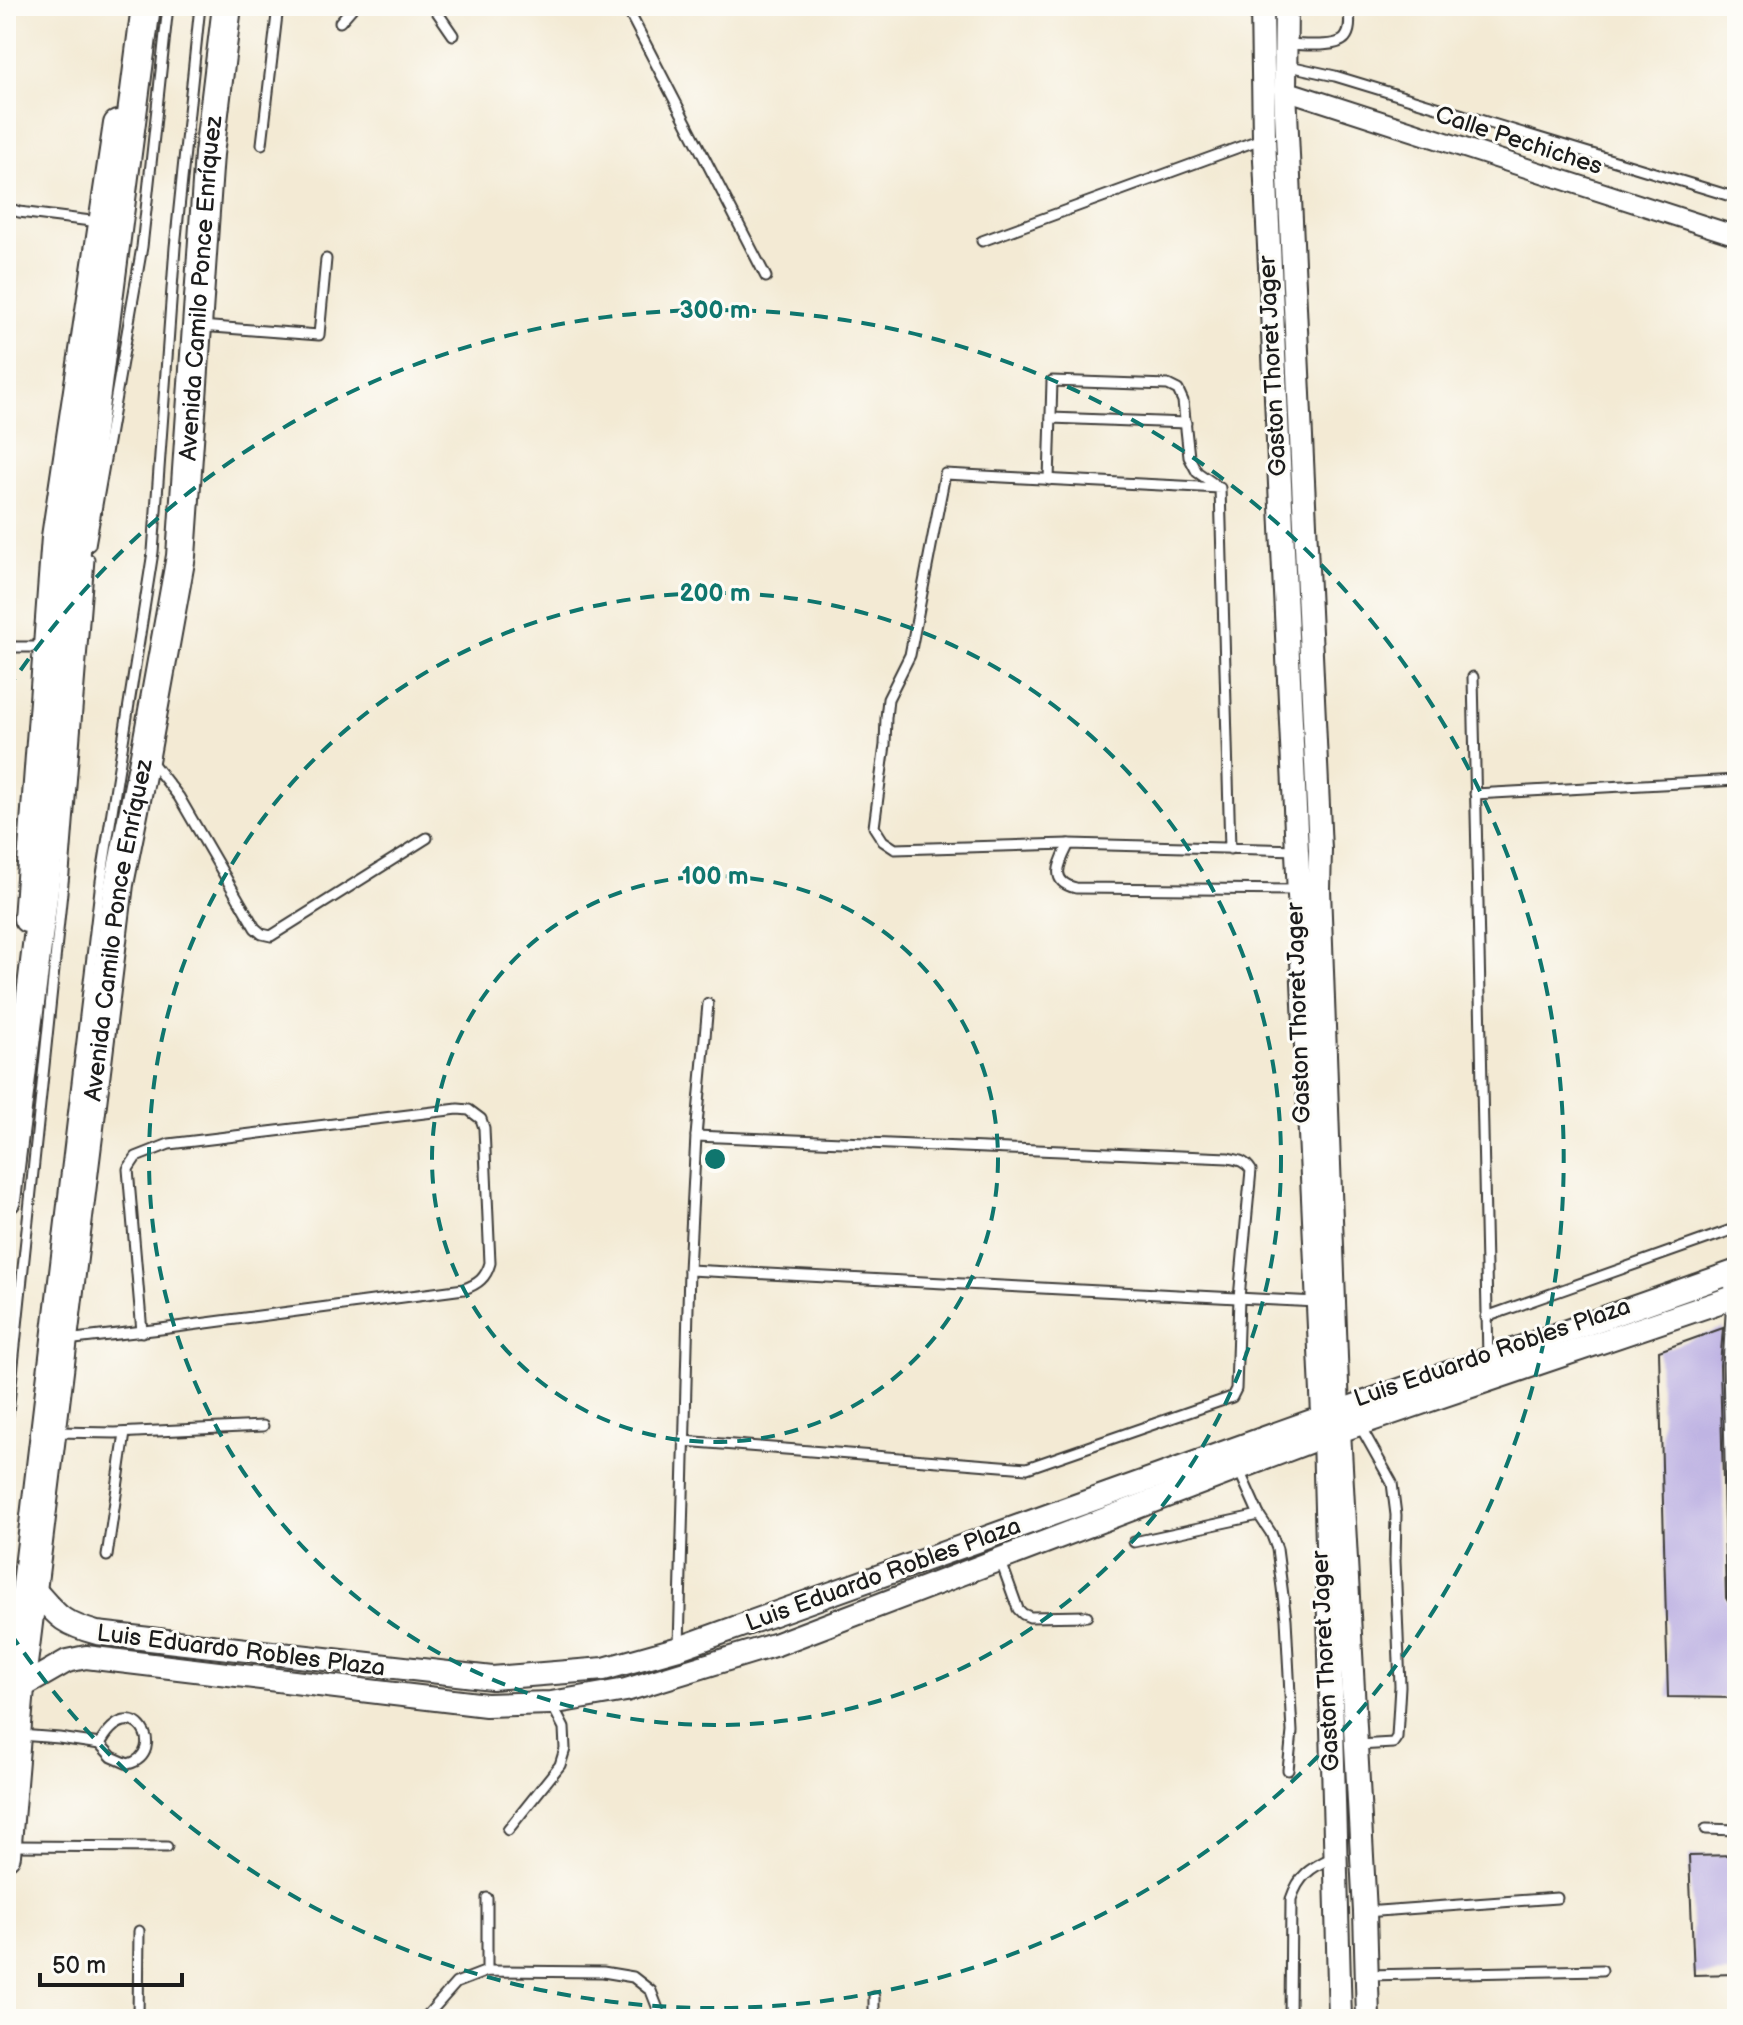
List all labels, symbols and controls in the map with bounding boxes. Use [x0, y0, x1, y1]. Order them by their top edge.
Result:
street label: Calle Pechiches [1432, 100, 1606, 181]
street label: Avenida Camilo Ponce Enríquez [174, 114, 229, 462]
street label: Gaston Thoret Jager [1252, 254, 1293, 477]
text: 300 m [680, 296, 750, 325]
text: 200 m [680, 579, 750, 608]
street label: Avenida Camilo Ponce Enríquez [78, 756, 159, 1103]
text: 100 m [682, 862, 748, 891]
street label: Gaston Thoret Jager [1280, 902, 1317, 1124]
centre of rings [701, 1145, 729, 1173]
street label: Luis Eduardo Robles Plaza [1350, 1292, 1634, 1413]
street label: Luis Eduardo Robles Plaza [742, 1511, 1025, 1638]
street label: Gaston Thoret Jager [1305, 1549, 1346, 1772]
street label: Luis Eduardo Robles Plaza [95, 1618, 387, 1683]
scale bar [40, 1937, 182, 1987]
text: 50 m [52, 1951, 106, 1980]

